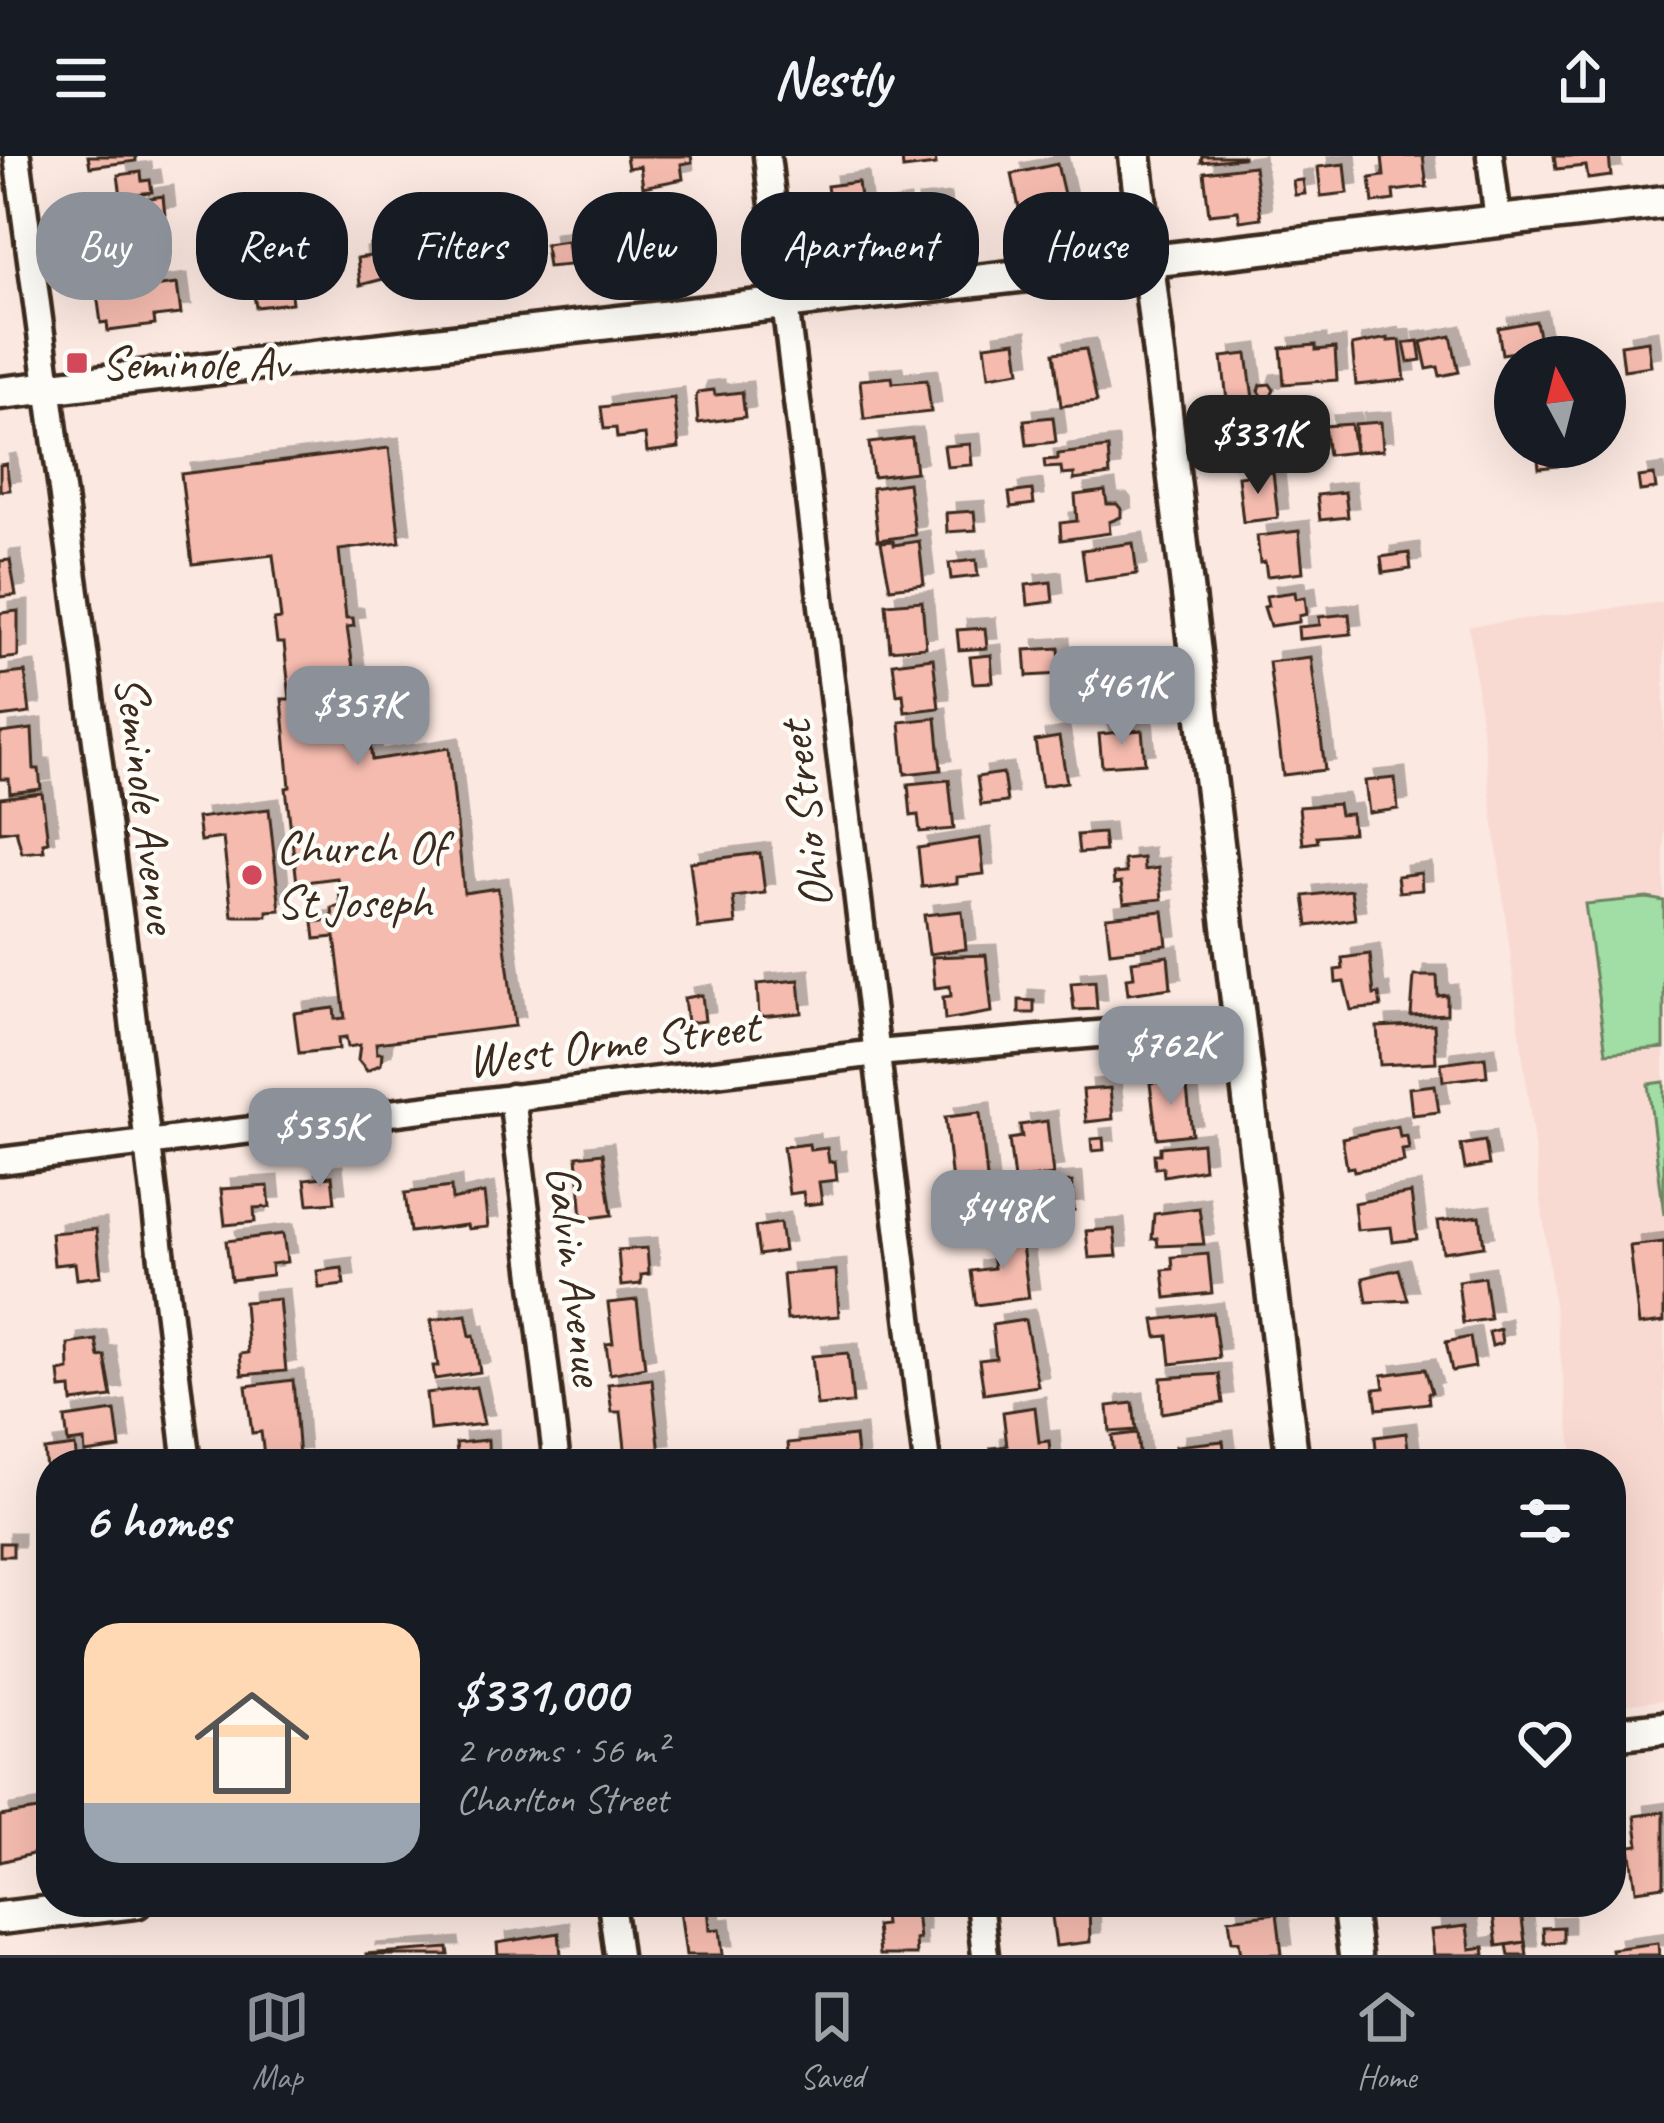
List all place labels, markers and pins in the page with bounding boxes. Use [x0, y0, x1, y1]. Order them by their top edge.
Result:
place label: Seminole Av [101, 333, 293, 393]
marker: Seminole Av [64, 350, 90, 376]
pin: $331K [1174, 395, 1342, 497]
pin: $461K [1038, 646, 1206, 748]
pin: $357K [274, 666, 442, 768]
place label: Church Of St Joseph [276, 817, 455, 932]
marker: Church Of St Joseph [239, 862, 265, 888]
pin: $762K [1087, 1006, 1255, 1108]
pin: $535K [236, 1088, 404, 1190]
pin: $448K [919, 1170, 1087, 1272]

